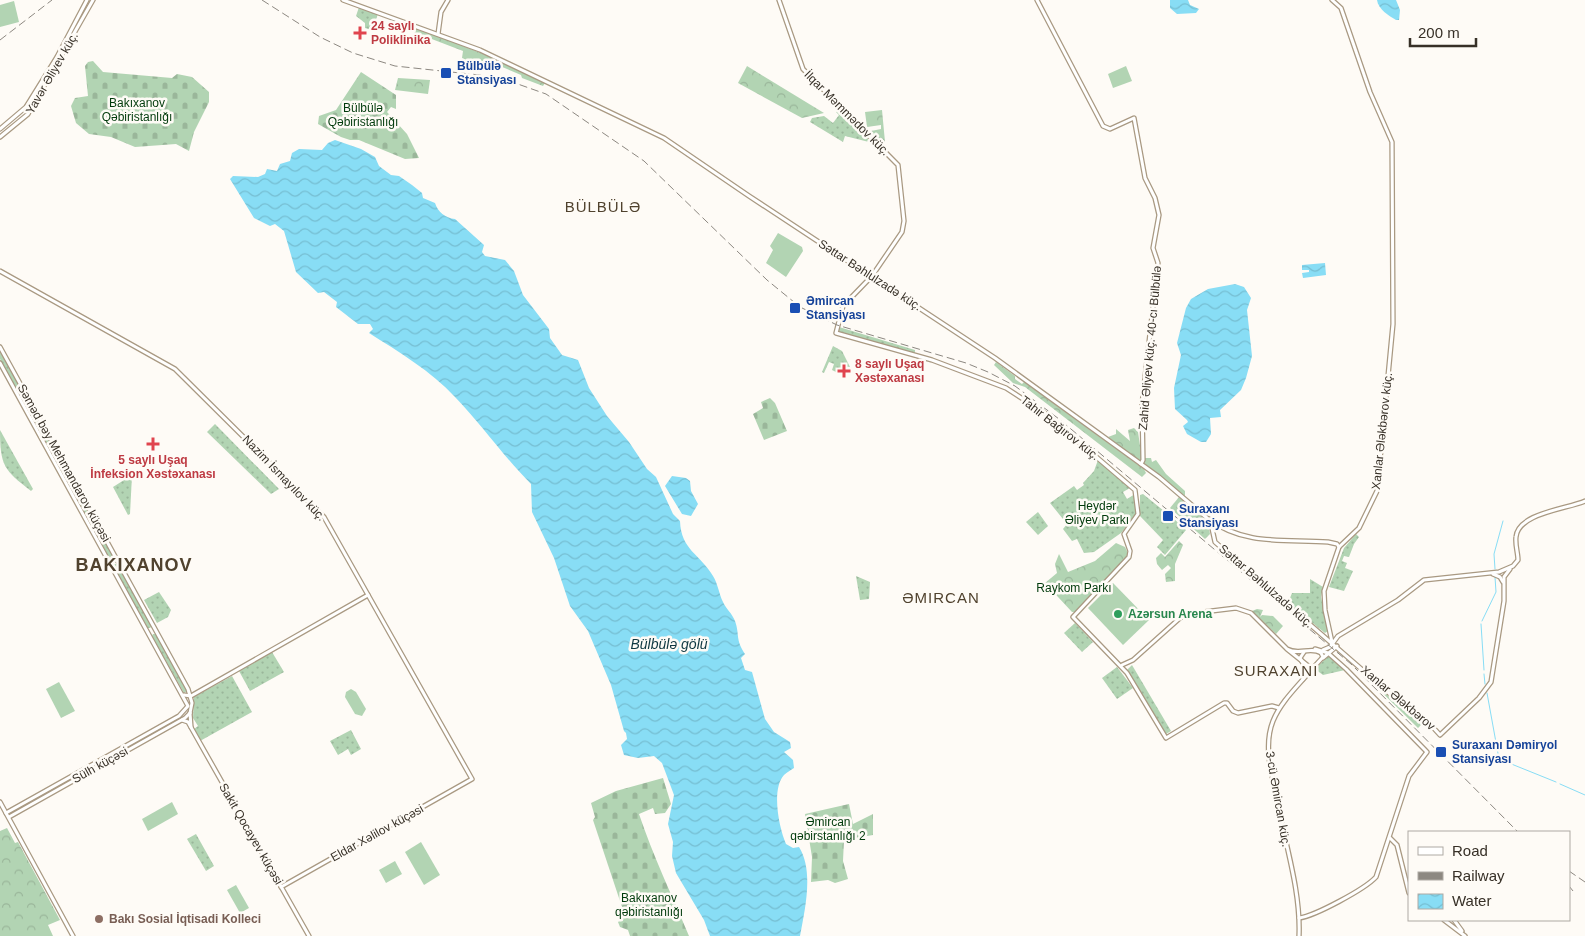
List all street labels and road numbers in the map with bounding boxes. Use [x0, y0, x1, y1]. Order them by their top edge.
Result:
street label: Yavər Əliyev küç. [23, 30, 81, 116]
street label: İlqar Məmmədov küç. [801, 67, 893, 159]
street label: Səttar Bəhlulzadə küç. [816, 236, 924, 314]
street label: Zahid Əliyev küç. 40-cı Bülbülə [1136, 265, 1164, 431]
street label: Xanlar Ələkbərov küç. [1369, 372, 1395, 490]
street label: Səməd bəy Mehmandarov küçəsi [15, 382, 113, 544]
street label: Tahir Bağırov küç. [1018, 393, 1102, 463]
street label: Nazim İsmayılov küç. [240, 432, 328, 524]
street label: Səttar Bəhlulzadə küç. [1216, 541, 1316, 631]
street label: Xanlar Ələkbərov [1358, 663, 1438, 733]
street label: Sülh küçəsi [70, 744, 130, 786]
street label: 3-cü Əmircan küç. [1263, 750, 1293, 848]
street label: Sakit Qocayev küçəsi [216, 781, 286, 887]
street label: Eldar Xəlilov küçəsi [328, 802, 426, 864]

